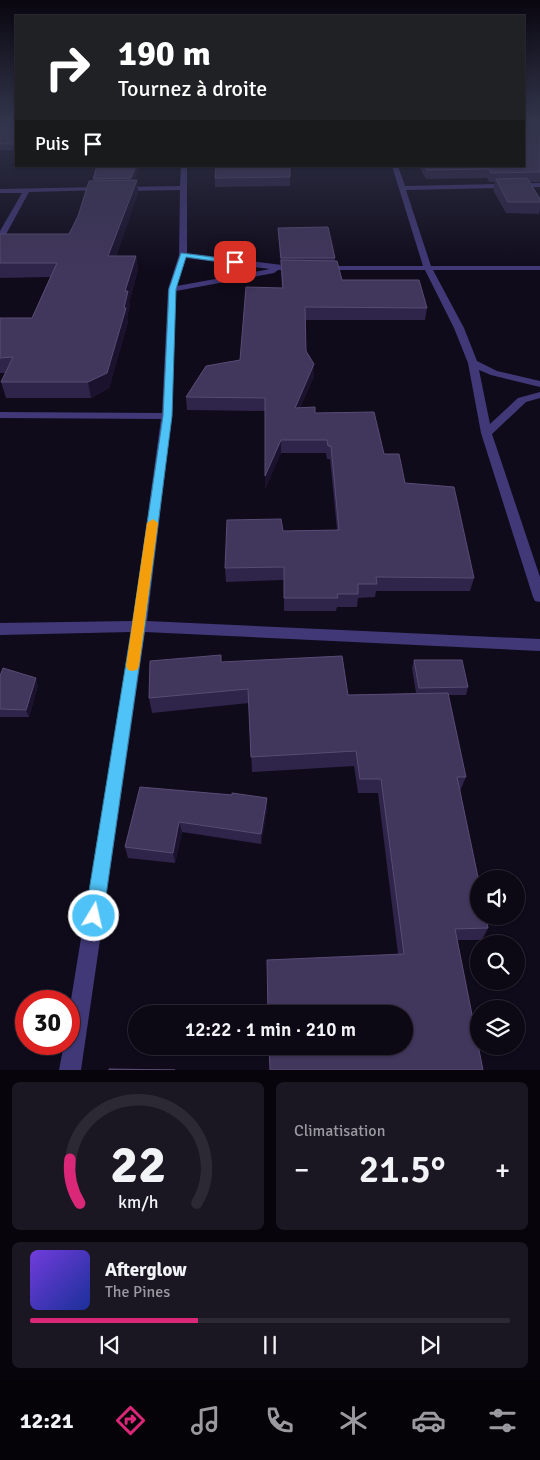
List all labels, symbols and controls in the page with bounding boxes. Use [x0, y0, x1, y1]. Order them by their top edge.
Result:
text: 190 m [118, 32, 211, 75]
icon: right [35, 35, 100, 100]
text: Tournez à droite [118, 75, 267, 102]
icon: arrive [79, 130, 107, 158]
text: Puis [35, 132, 69, 156]
pin [214, 241, 256, 283]
icon: arrive [221, 248, 249, 276]
map controls [470, 870, 525, 1055]
button: sound [470, 870, 525, 925]
position arrow [67, 889, 119, 941]
button: search [470, 935, 525, 990]
speed limit sign: 30 [15, 990, 80, 1055]
button: layers [470, 1000, 525, 1055]
text: 12:22 · 1 min · 210 m [185, 1018, 356, 1042]
text: Climatisation [294, 1121, 385, 1141]
text: 22 [110, 1133, 166, 1197]
text: 21.5° [359, 1146, 445, 1193]
text: − [294, 1153, 309, 1187]
text: + [495, 1153, 510, 1187]
text: km/h [118, 1191, 158, 1213]
text: Afterglow [105, 1258, 187, 1282]
text: The Pines [105, 1282, 170, 1302]
icon: previous [96, 1331, 124, 1359]
icon: pause [256, 1331, 284, 1359]
icon: next [416, 1331, 444, 1359]
icon: directions [113, 1403, 148, 1438]
icon: music [188, 1403, 223, 1438]
icon: phone [262, 1403, 297, 1438]
icon: climate [336, 1403, 371, 1438]
icon: car [411, 1403, 446, 1438]
icon: filters [485, 1403, 520, 1438]
text: 12:21 [20, 1407, 74, 1434]

